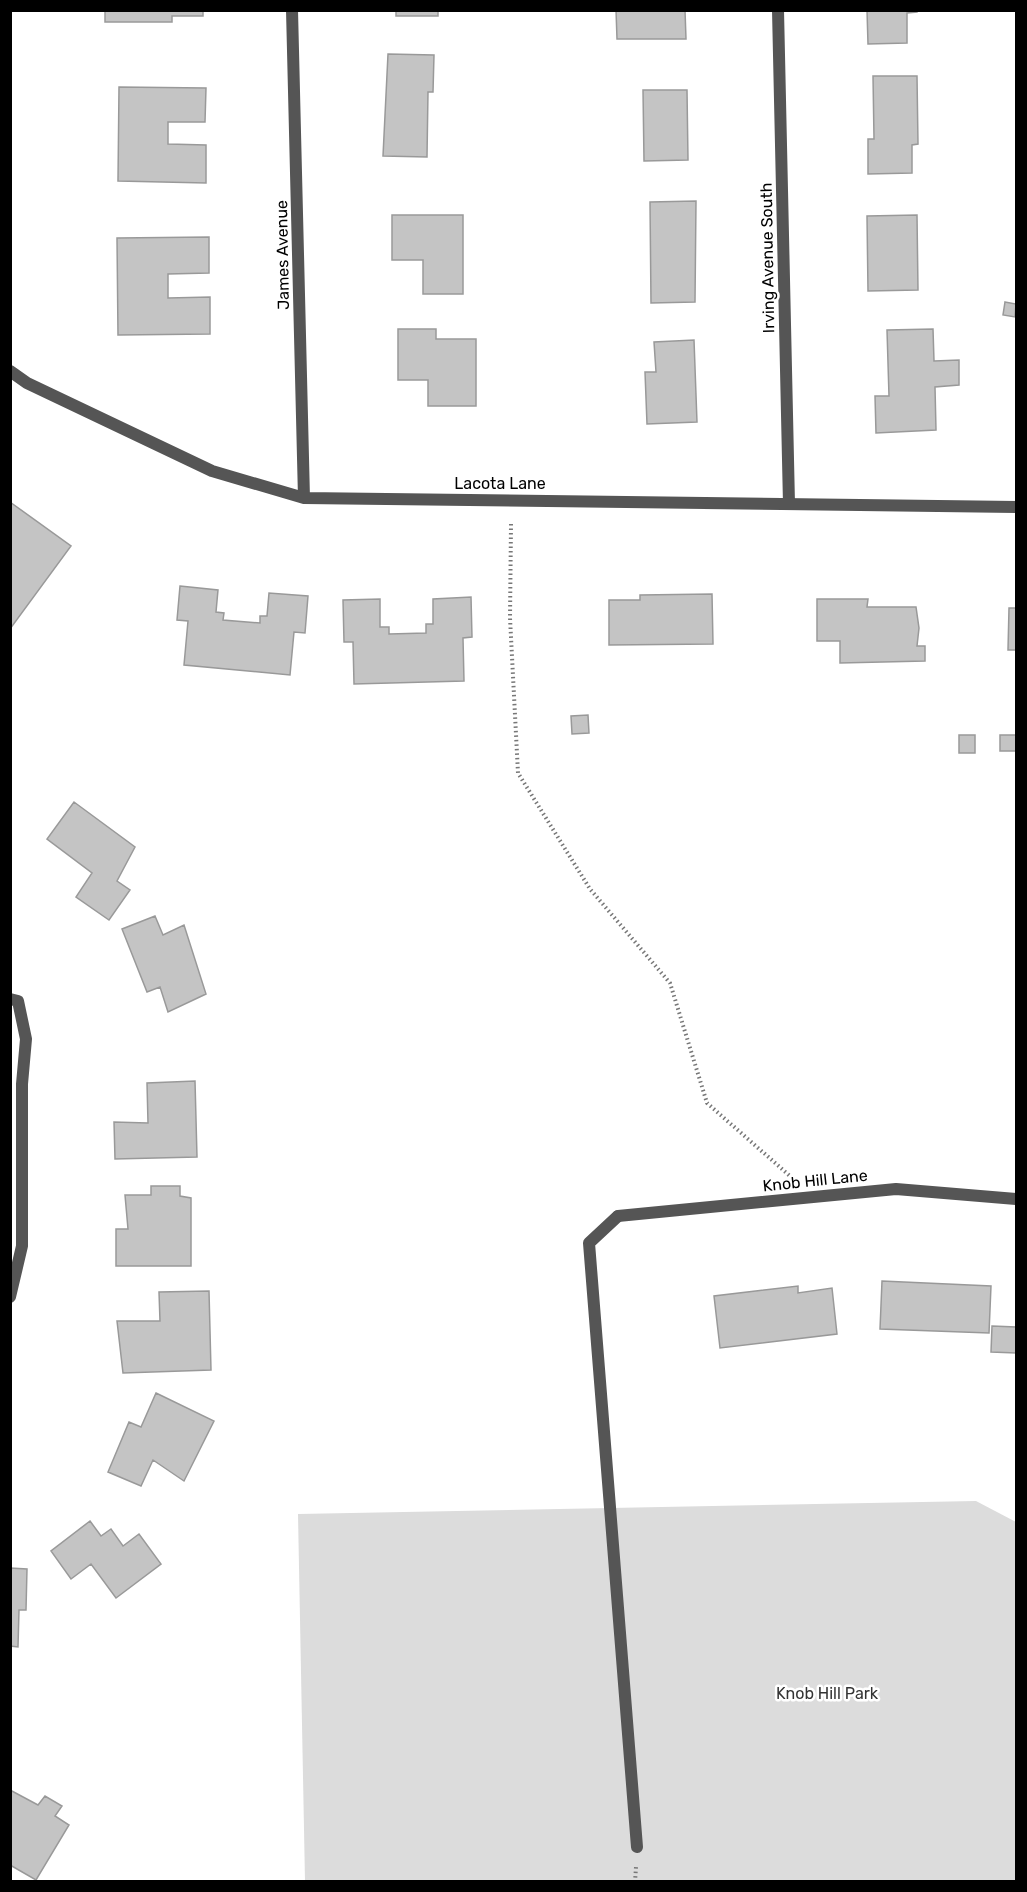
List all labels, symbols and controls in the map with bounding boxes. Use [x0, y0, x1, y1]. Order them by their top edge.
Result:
street label: Irving Avenue South [757, 183, 778, 333]
street label: James Avenue [272, 200, 293, 310]
street label: Lacota Lane [454, 474, 546, 493]
street label: Knob Hill Lane [762, 1166, 869, 1195]
park label: Knob Hill Park [776, 1684, 879, 1703]

